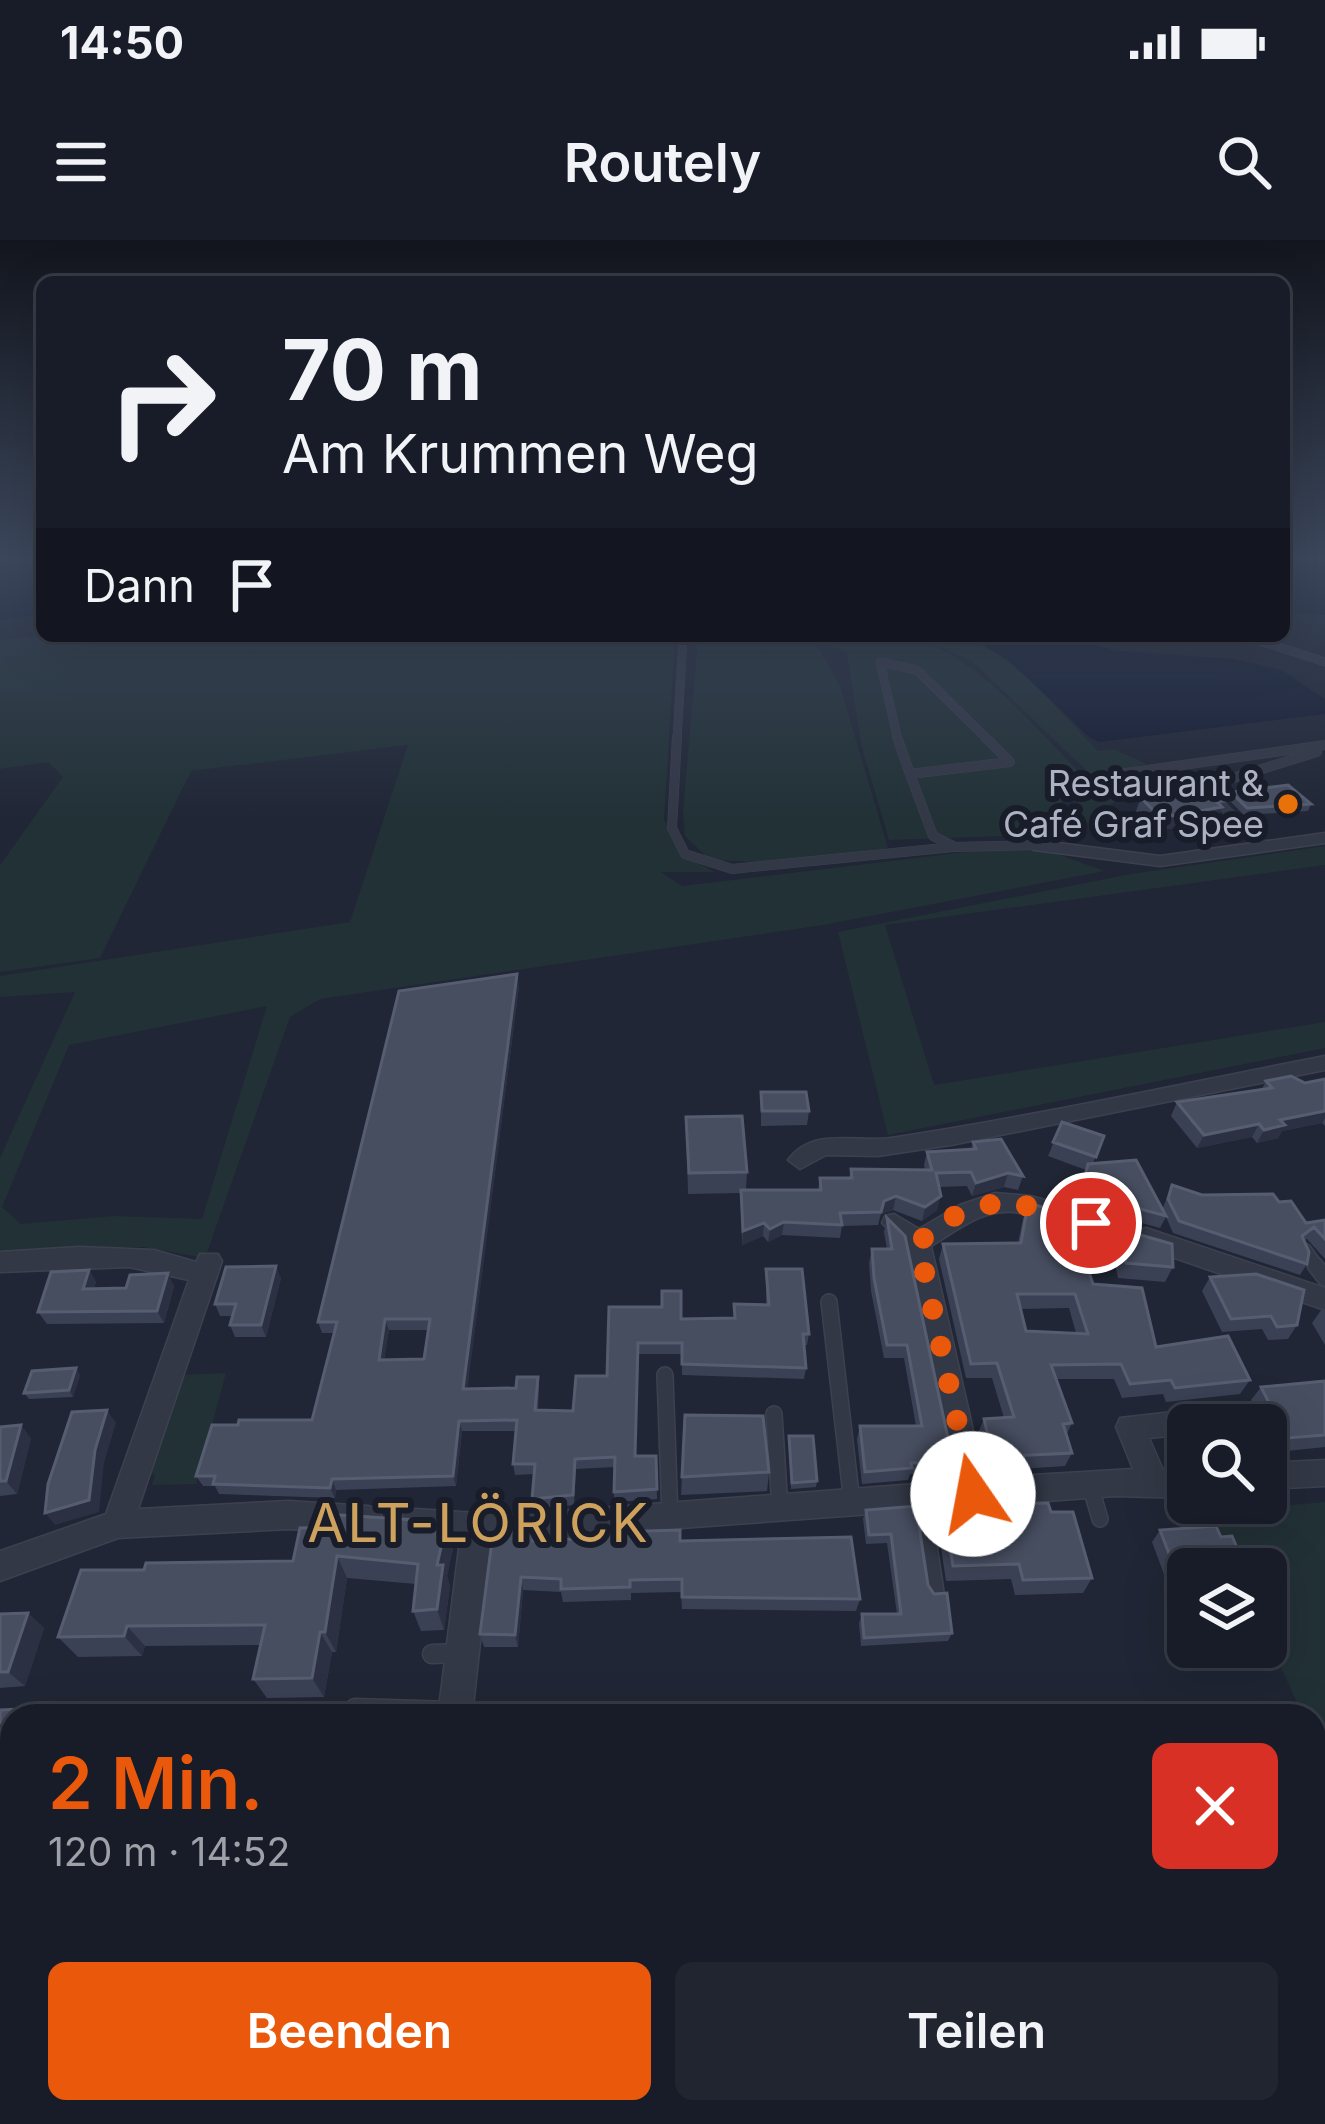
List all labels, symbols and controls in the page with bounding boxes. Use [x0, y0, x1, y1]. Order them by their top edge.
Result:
text: 14:50 [60, 15, 184, 70]
icon: menu [48, 129, 114, 195]
icon: search [1211, 129, 1277, 195]
text: Routely [564, 130, 761, 195]
text: 70 m [282, 319, 483, 420]
icon: right [84, 324, 240, 480]
text: Am Krummen Weg [282, 421, 759, 486]
icon: arrive [219, 552, 285, 618]
text: Dann [84, 558, 195, 613]
place label: Restaurant & Café Graf Spee [1003, 761, 1264, 846]
marker: Restaurant & Café Graf Spee [1275, 791, 1301, 817]
pin [1040, 1172, 1142, 1274]
icon: arrive [1058, 1190, 1124, 1256]
map controls [1167, 1404, 1287, 1668]
button: search [1167, 1404, 1287, 1524]
position arrow [910, 1431, 1036, 1557]
district label: ALT-LÖRICK [307, 1490, 651, 1555]
button: layers [1167, 1548, 1287, 1668]
text: 2 Min. [48, 1739, 263, 1826]
button: close [1152, 1743, 1278, 1869]
text: 120 m · 14:52 [48, 1828, 290, 1875]
button: Beenden [48, 1962, 651, 2100]
button: Teilen [675, 1962, 1278, 2100]

